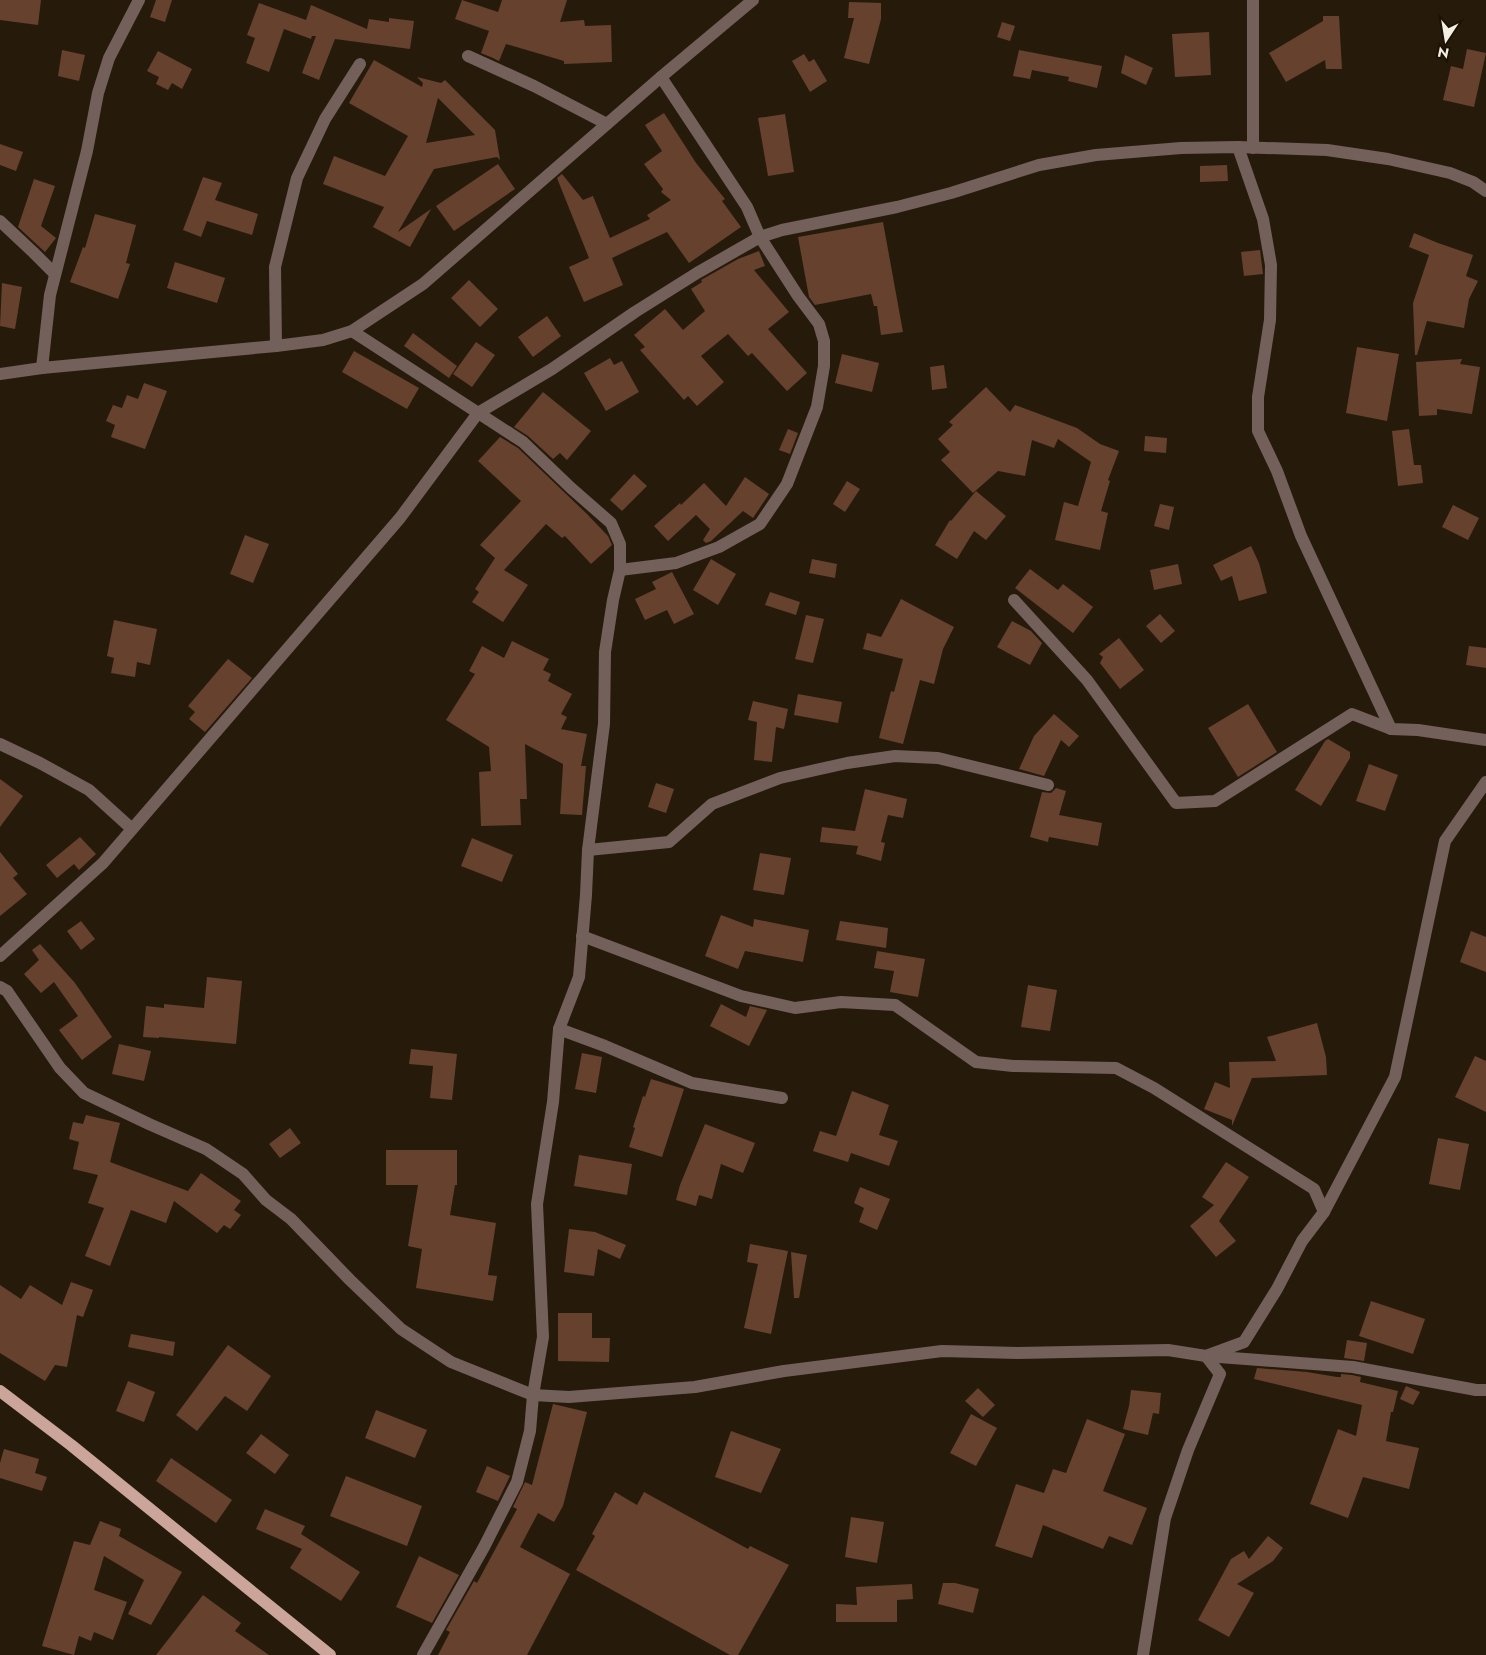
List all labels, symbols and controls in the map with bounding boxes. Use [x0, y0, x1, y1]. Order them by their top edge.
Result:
north arrow [1421, 15, 1471, 65]
text: N [1436, 42, 1451, 64]

